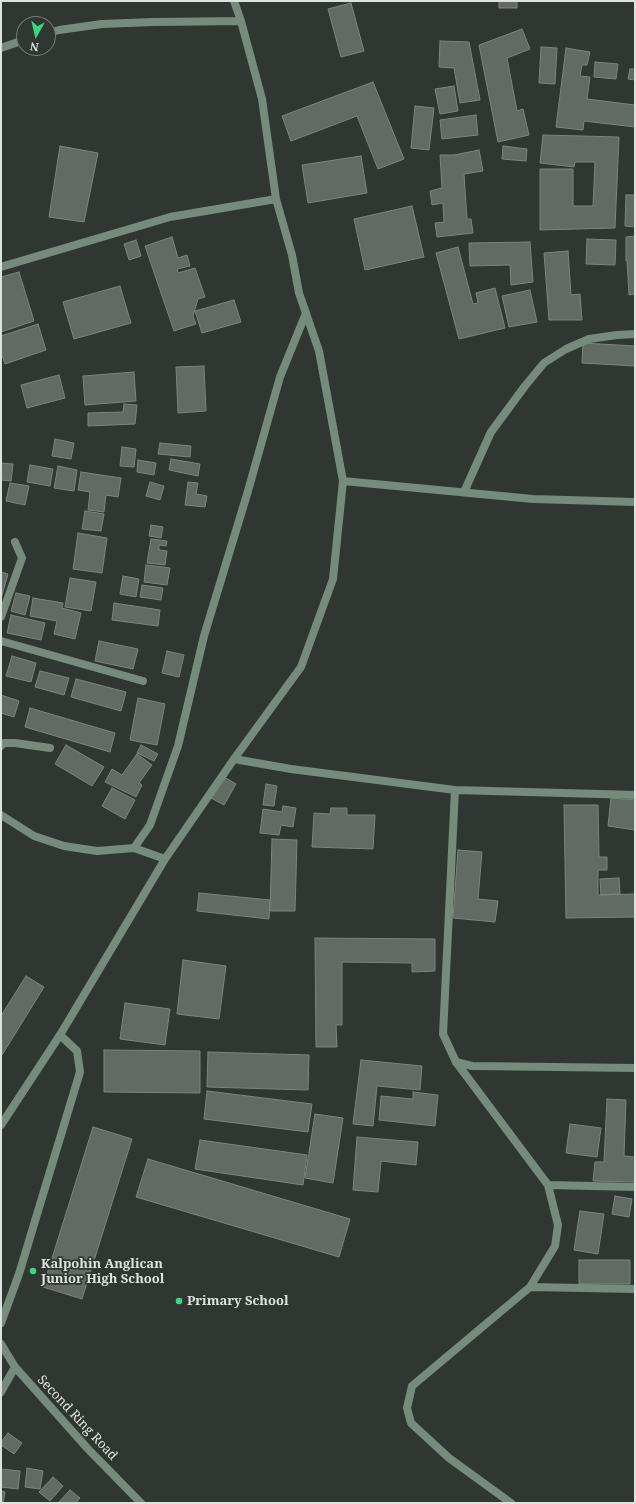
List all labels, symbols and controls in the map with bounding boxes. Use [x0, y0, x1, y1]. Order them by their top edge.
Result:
north arrow [16, 16, 56, 56]
text: N [29, 39, 40, 55]
place label: Kalpohin Anglican Junior High School [41, 1256, 164, 1287]
marker: Kalpohin Anglican Junior High School [28, 1266, 38, 1276]
place label: Primary School [187, 1293, 289, 1309]
marker: Primary School [174, 1296, 184, 1306]
street label: Second Ring Road [34, 1372, 120, 1464]

